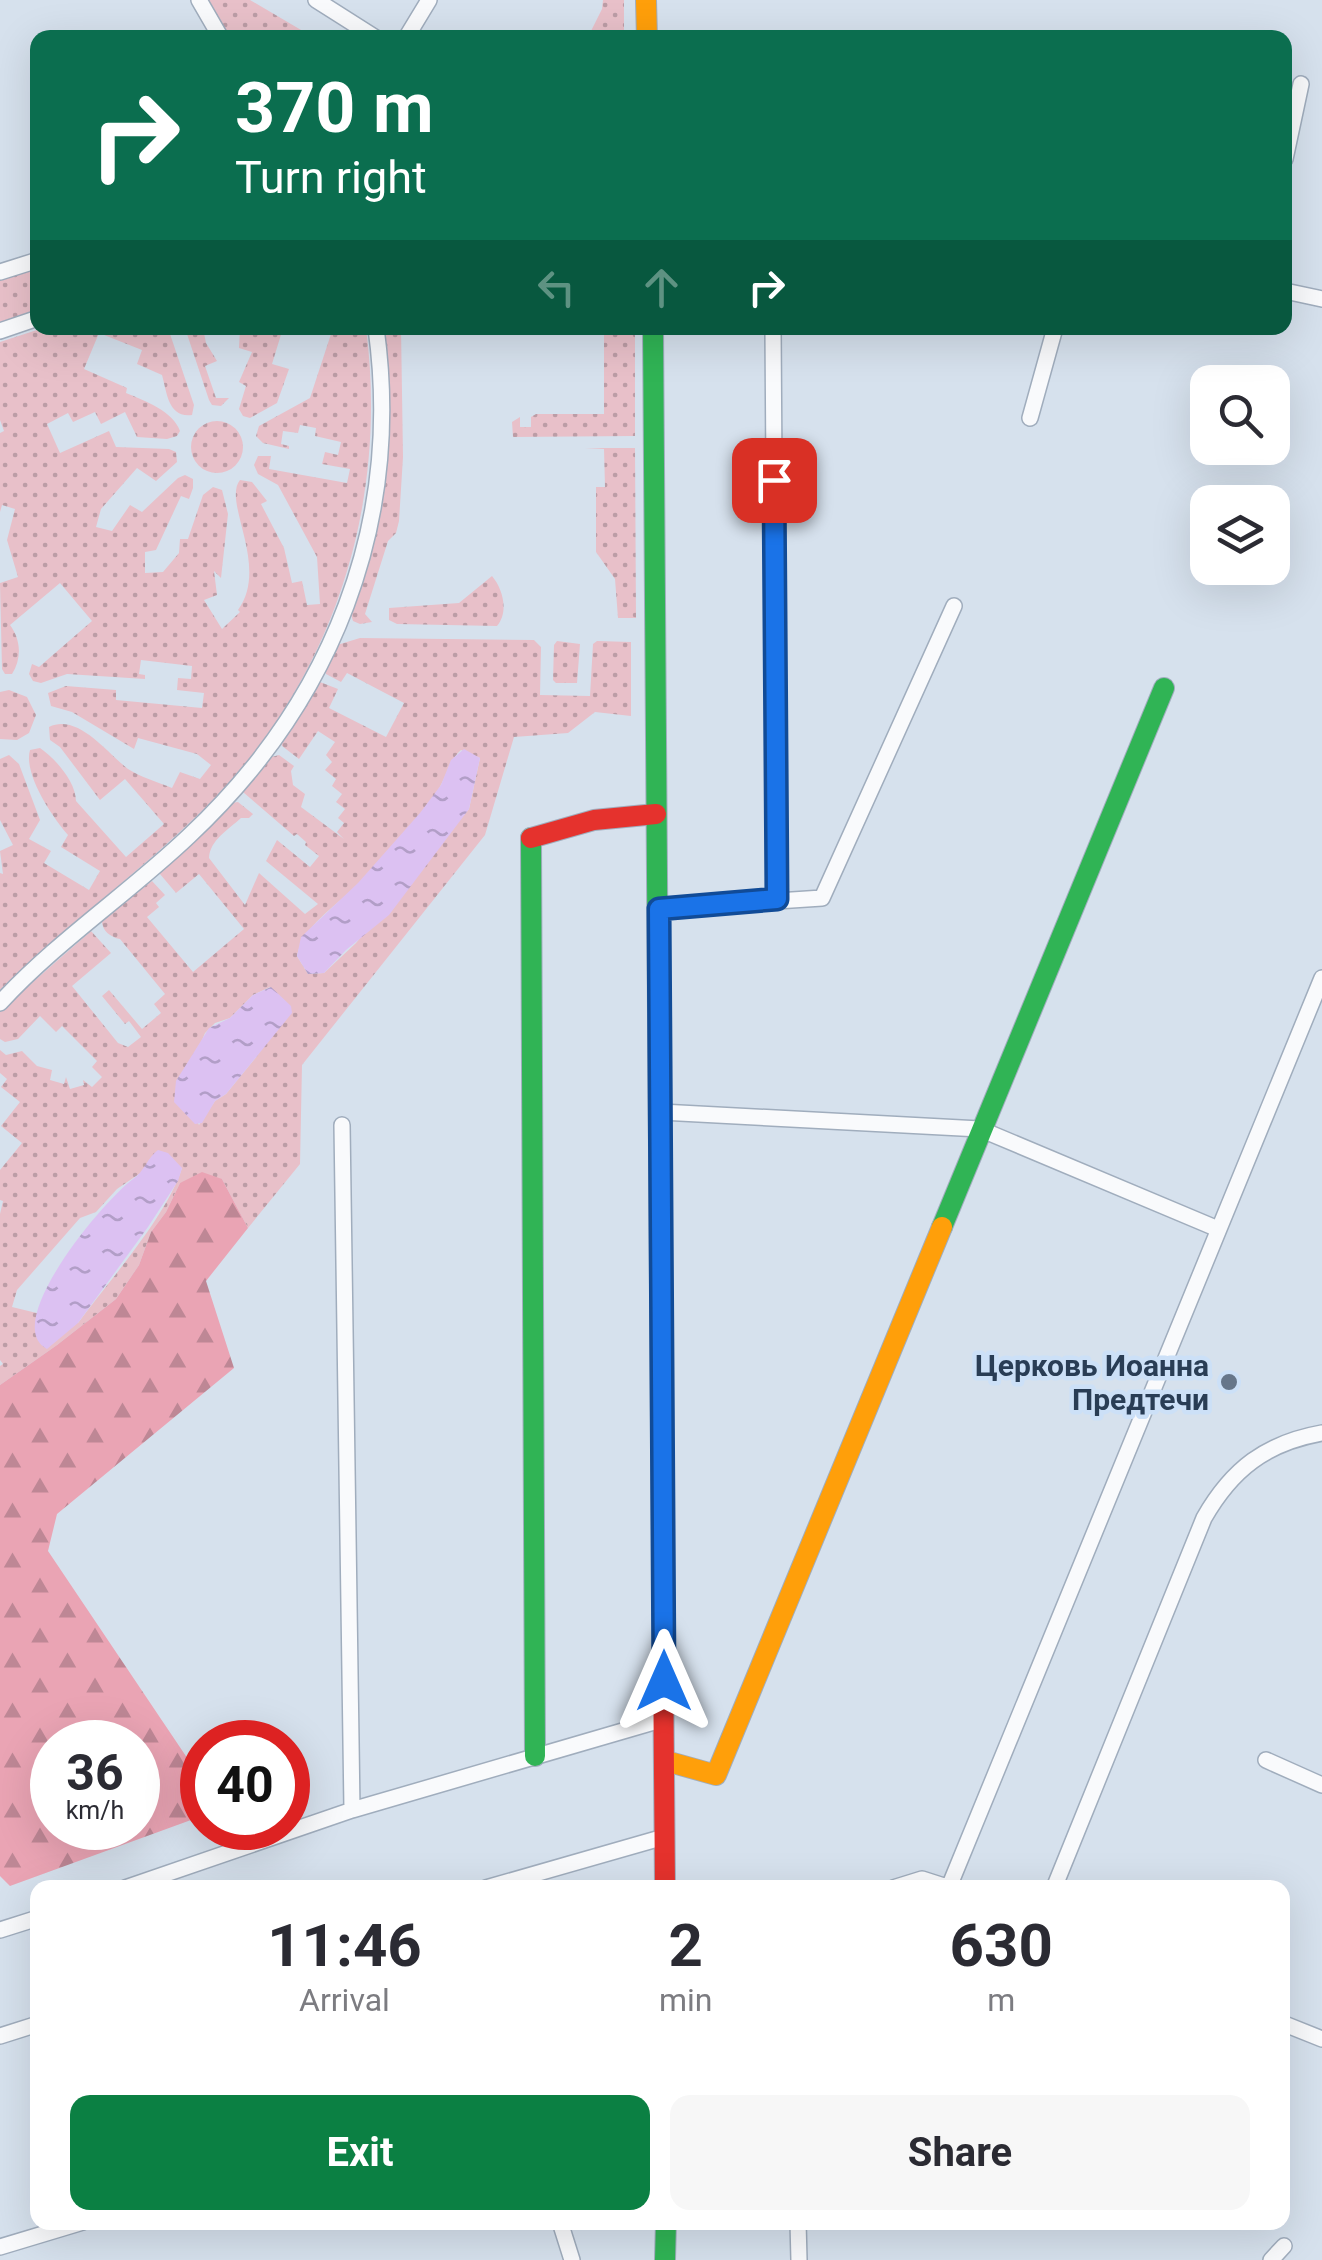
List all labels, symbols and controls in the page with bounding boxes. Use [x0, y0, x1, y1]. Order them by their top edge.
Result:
text: 370 m [235, 67, 434, 149]
icon: right [70, 70, 200, 200]
text: Turn right [235, 151, 427, 204]
icon: left [529, 260, 584, 315]
icon: ahead [634, 260, 689, 315]
icon: right [739, 260, 794, 315]
map controls [1190, 365, 1290, 585]
button: search [1190, 365, 1290, 465]
pin [732, 438, 817, 523]
icon: arrive [747, 453, 802, 508]
button: layers [1190, 485, 1290, 585]
place label: Церковь Иоанна Предтечи [975, 1348, 1209, 1417]
marker: Церковь Иоанна Предтечи [1218, 1371, 1240, 1393]
position arrow [612, 1629, 716, 1733]
speed limit sign: 40 [180, 1720, 310, 1850]
text: 36 [66, 1744, 124, 1802]
text: km/h [66, 1796, 124, 1825]
text: 11:46 [267, 1910, 422, 1981]
text: 2 [668, 1910, 703, 1981]
text: 630 [950, 1910, 1053, 1981]
text: Arrival [299, 1981, 390, 2019]
text: min [659, 1981, 712, 2019]
text: m [987, 1981, 1015, 2019]
button: Exit [70, 2095, 650, 2210]
button: Share [670, 2095, 1250, 2210]

